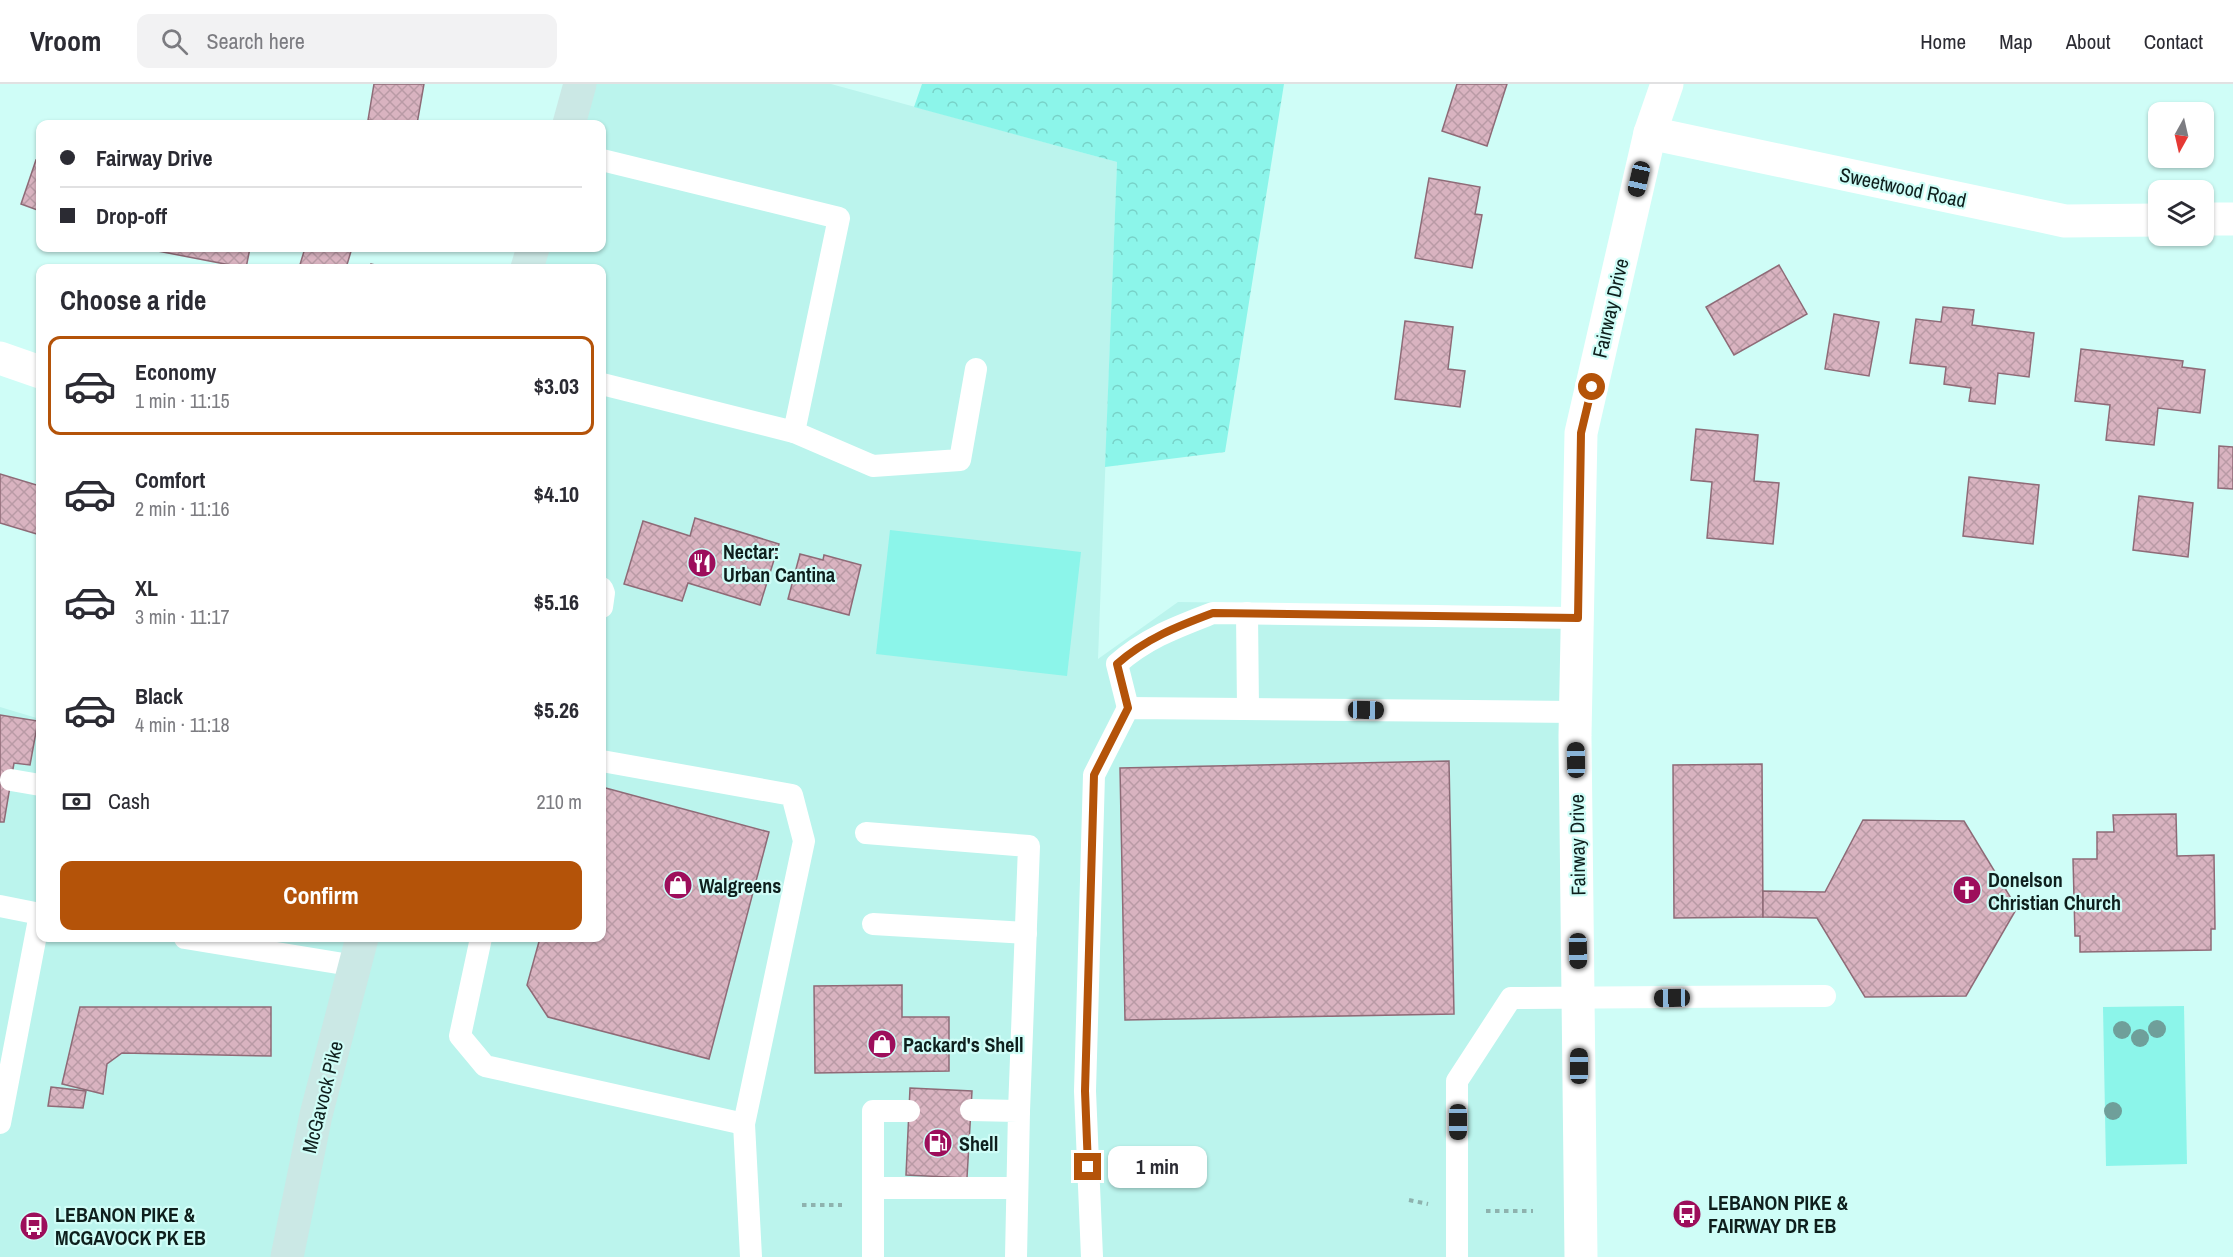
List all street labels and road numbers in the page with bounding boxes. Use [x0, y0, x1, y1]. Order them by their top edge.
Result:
street label: Sweetwood Road [1837, 160, 1969, 214]
street label: Fairway Drive [1585, 256, 1635, 360]
street label: Fairway Drive [1563, 794, 1591, 896]
street label: McGavock Pike [295, 1038, 349, 1156]

